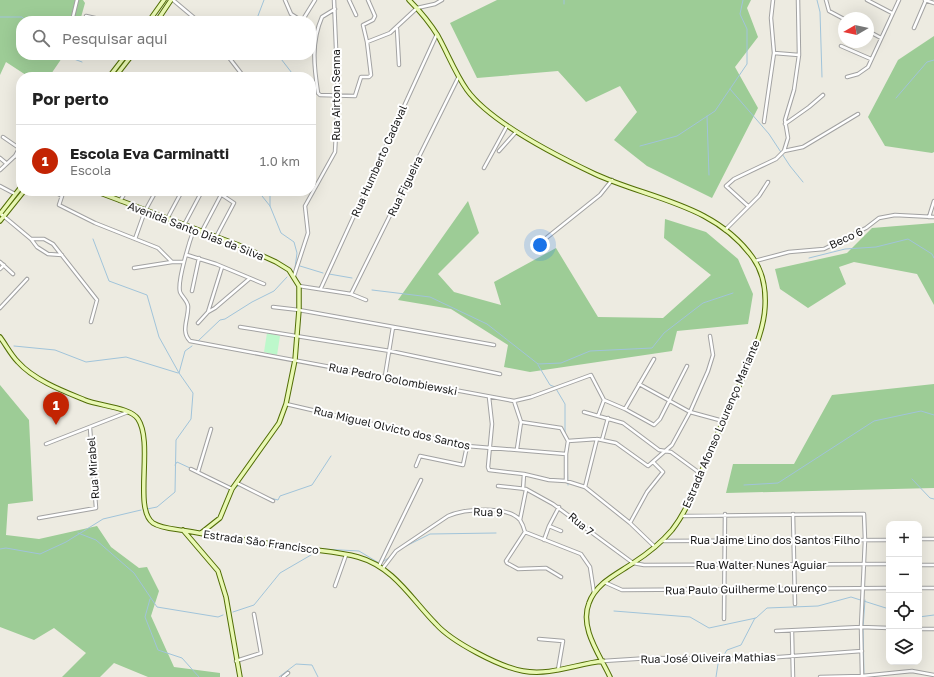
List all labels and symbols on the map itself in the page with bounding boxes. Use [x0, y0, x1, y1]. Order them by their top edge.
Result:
north arrow [838, 12, 874, 48]
street label: Rua Airton Senna [329, 49, 342, 141]
street label: Rua Humberto Cadaval [348, 102, 409, 219]
street label: Rua Figueira [384, 153, 425, 218]
street label: Avenida Santo Dias da Silva [126, 199, 266, 263]
street label: Beco 6 [827, 224, 865, 251]
your location [530, 235, 550, 255]
street label: Estrada Afonso Lourenço Mariante [679, 338, 762, 510]
street label: Rua Pedro Golombiewski [328, 360, 459, 397]
pin: 1 [43, 392, 69, 425]
street label: Rua Miguel Olvicto dos Santos [313, 403, 472, 452]
street label: Rua Mirabel [84, 436, 101, 500]
street label: Rua 9 [473, 504, 503, 519]
street label: Rua 7 [566, 509, 597, 538]
street label: Estrada São Francisco [202, 527, 320, 556]
street label: Rua Jaime Lino dos Santos Filho [690, 533, 860, 546]
street label: Rua Walter Nunes Aguiar [695, 558, 827, 571]
street label: Rua Paulo Guilherme Lourenço [665, 581, 828, 596]
street label: Rua José Oliveira Mathias [640, 650, 776, 665]

